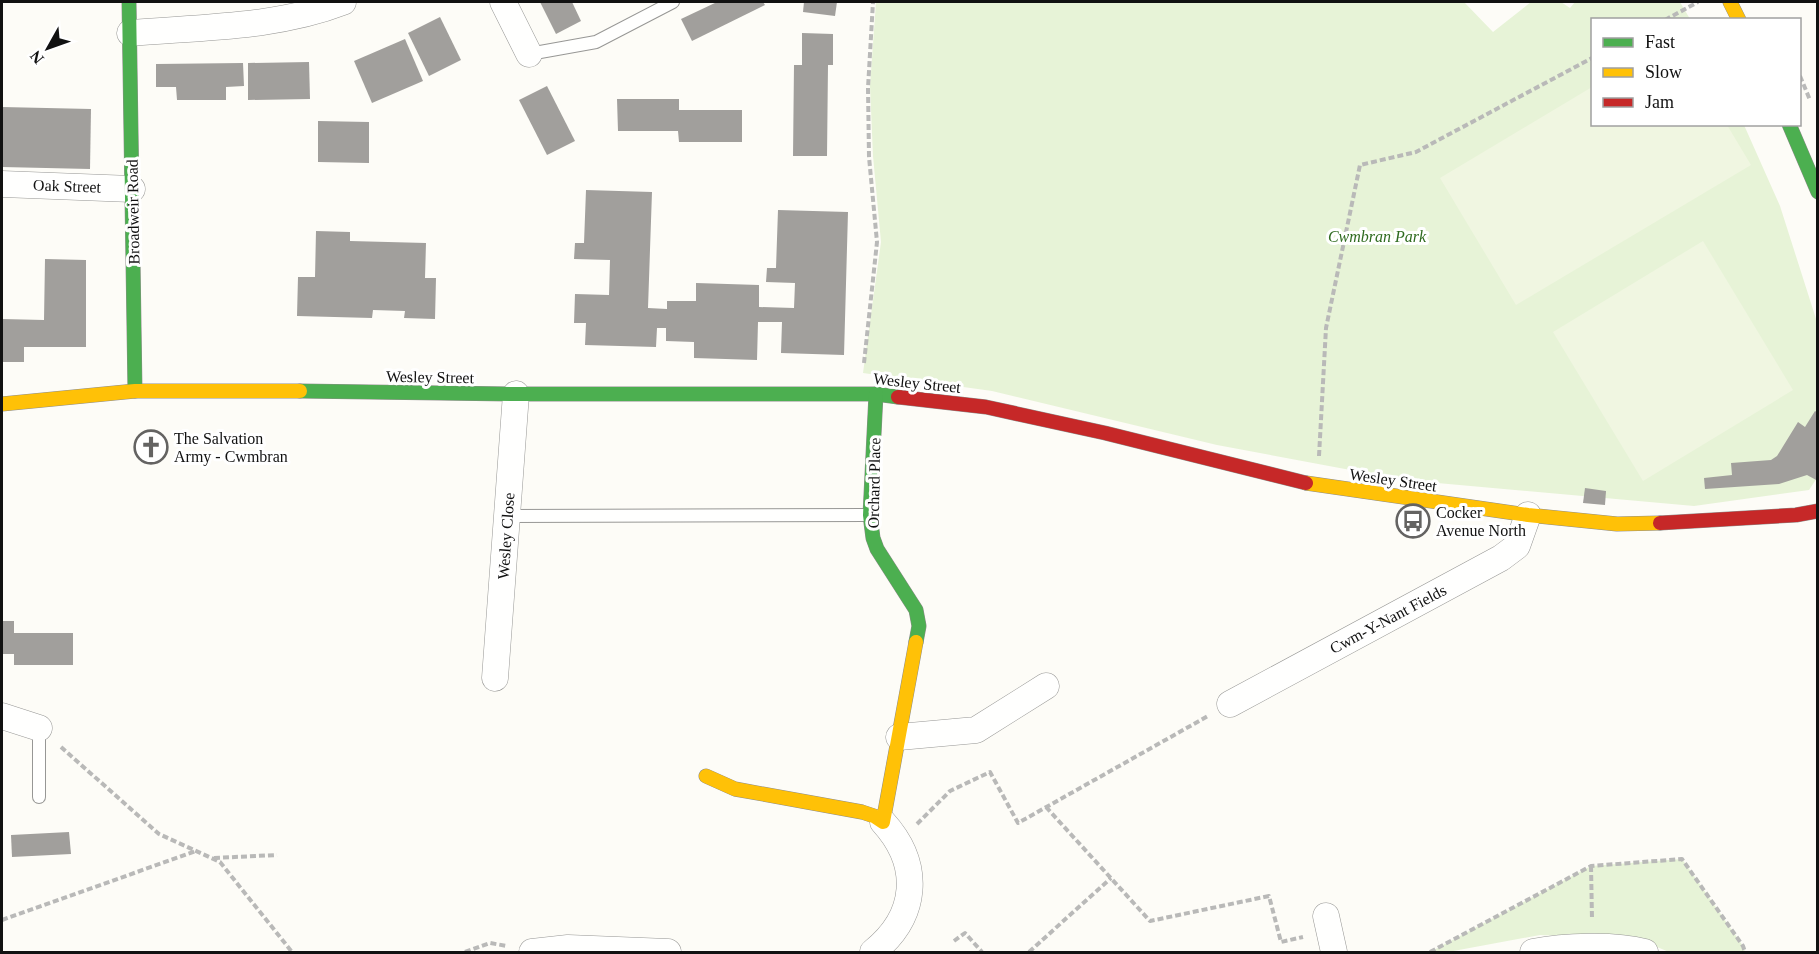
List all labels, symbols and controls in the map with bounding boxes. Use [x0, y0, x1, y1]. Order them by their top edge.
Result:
north arrow [18, 18, 78, 78]
legend [1591, 18, 1801, 126]
text: Fast [1645, 32, 1675, 52]
text: N [26, 47, 47, 67]
text: Slow [1645, 62, 1682, 82]
text: Jam [1645, 92, 1674, 112]
street label: Broadweir Road [124, 159, 142, 265]
street label: Oak Street [33, 176, 102, 196]
park label: Cwmbran Park [1328, 228, 1427, 245]
street label: Wesley Street [386, 368, 475, 387]
street label: Wesley Street [872, 370, 962, 397]
church icon: The Salvation Army - Cwmbran [133, 429, 169, 465]
place label: The Salvation Army - Cwmbran [174, 430, 288, 466]
street label: Orchard Place [865, 437, 883, 529]
street label: Wesley Street [1348, 465, 1438, 496]
street label: Wesley Close [494, 492, 519, 580]
bus stop icon: Cocker Avenue North [1395, 503, 1431, 539]
place label: Cocker Avenue North [1436, 504, 1526, 539]
street label: Cwm-Y-Nant Fields [1327, 581, 1449, 657]

